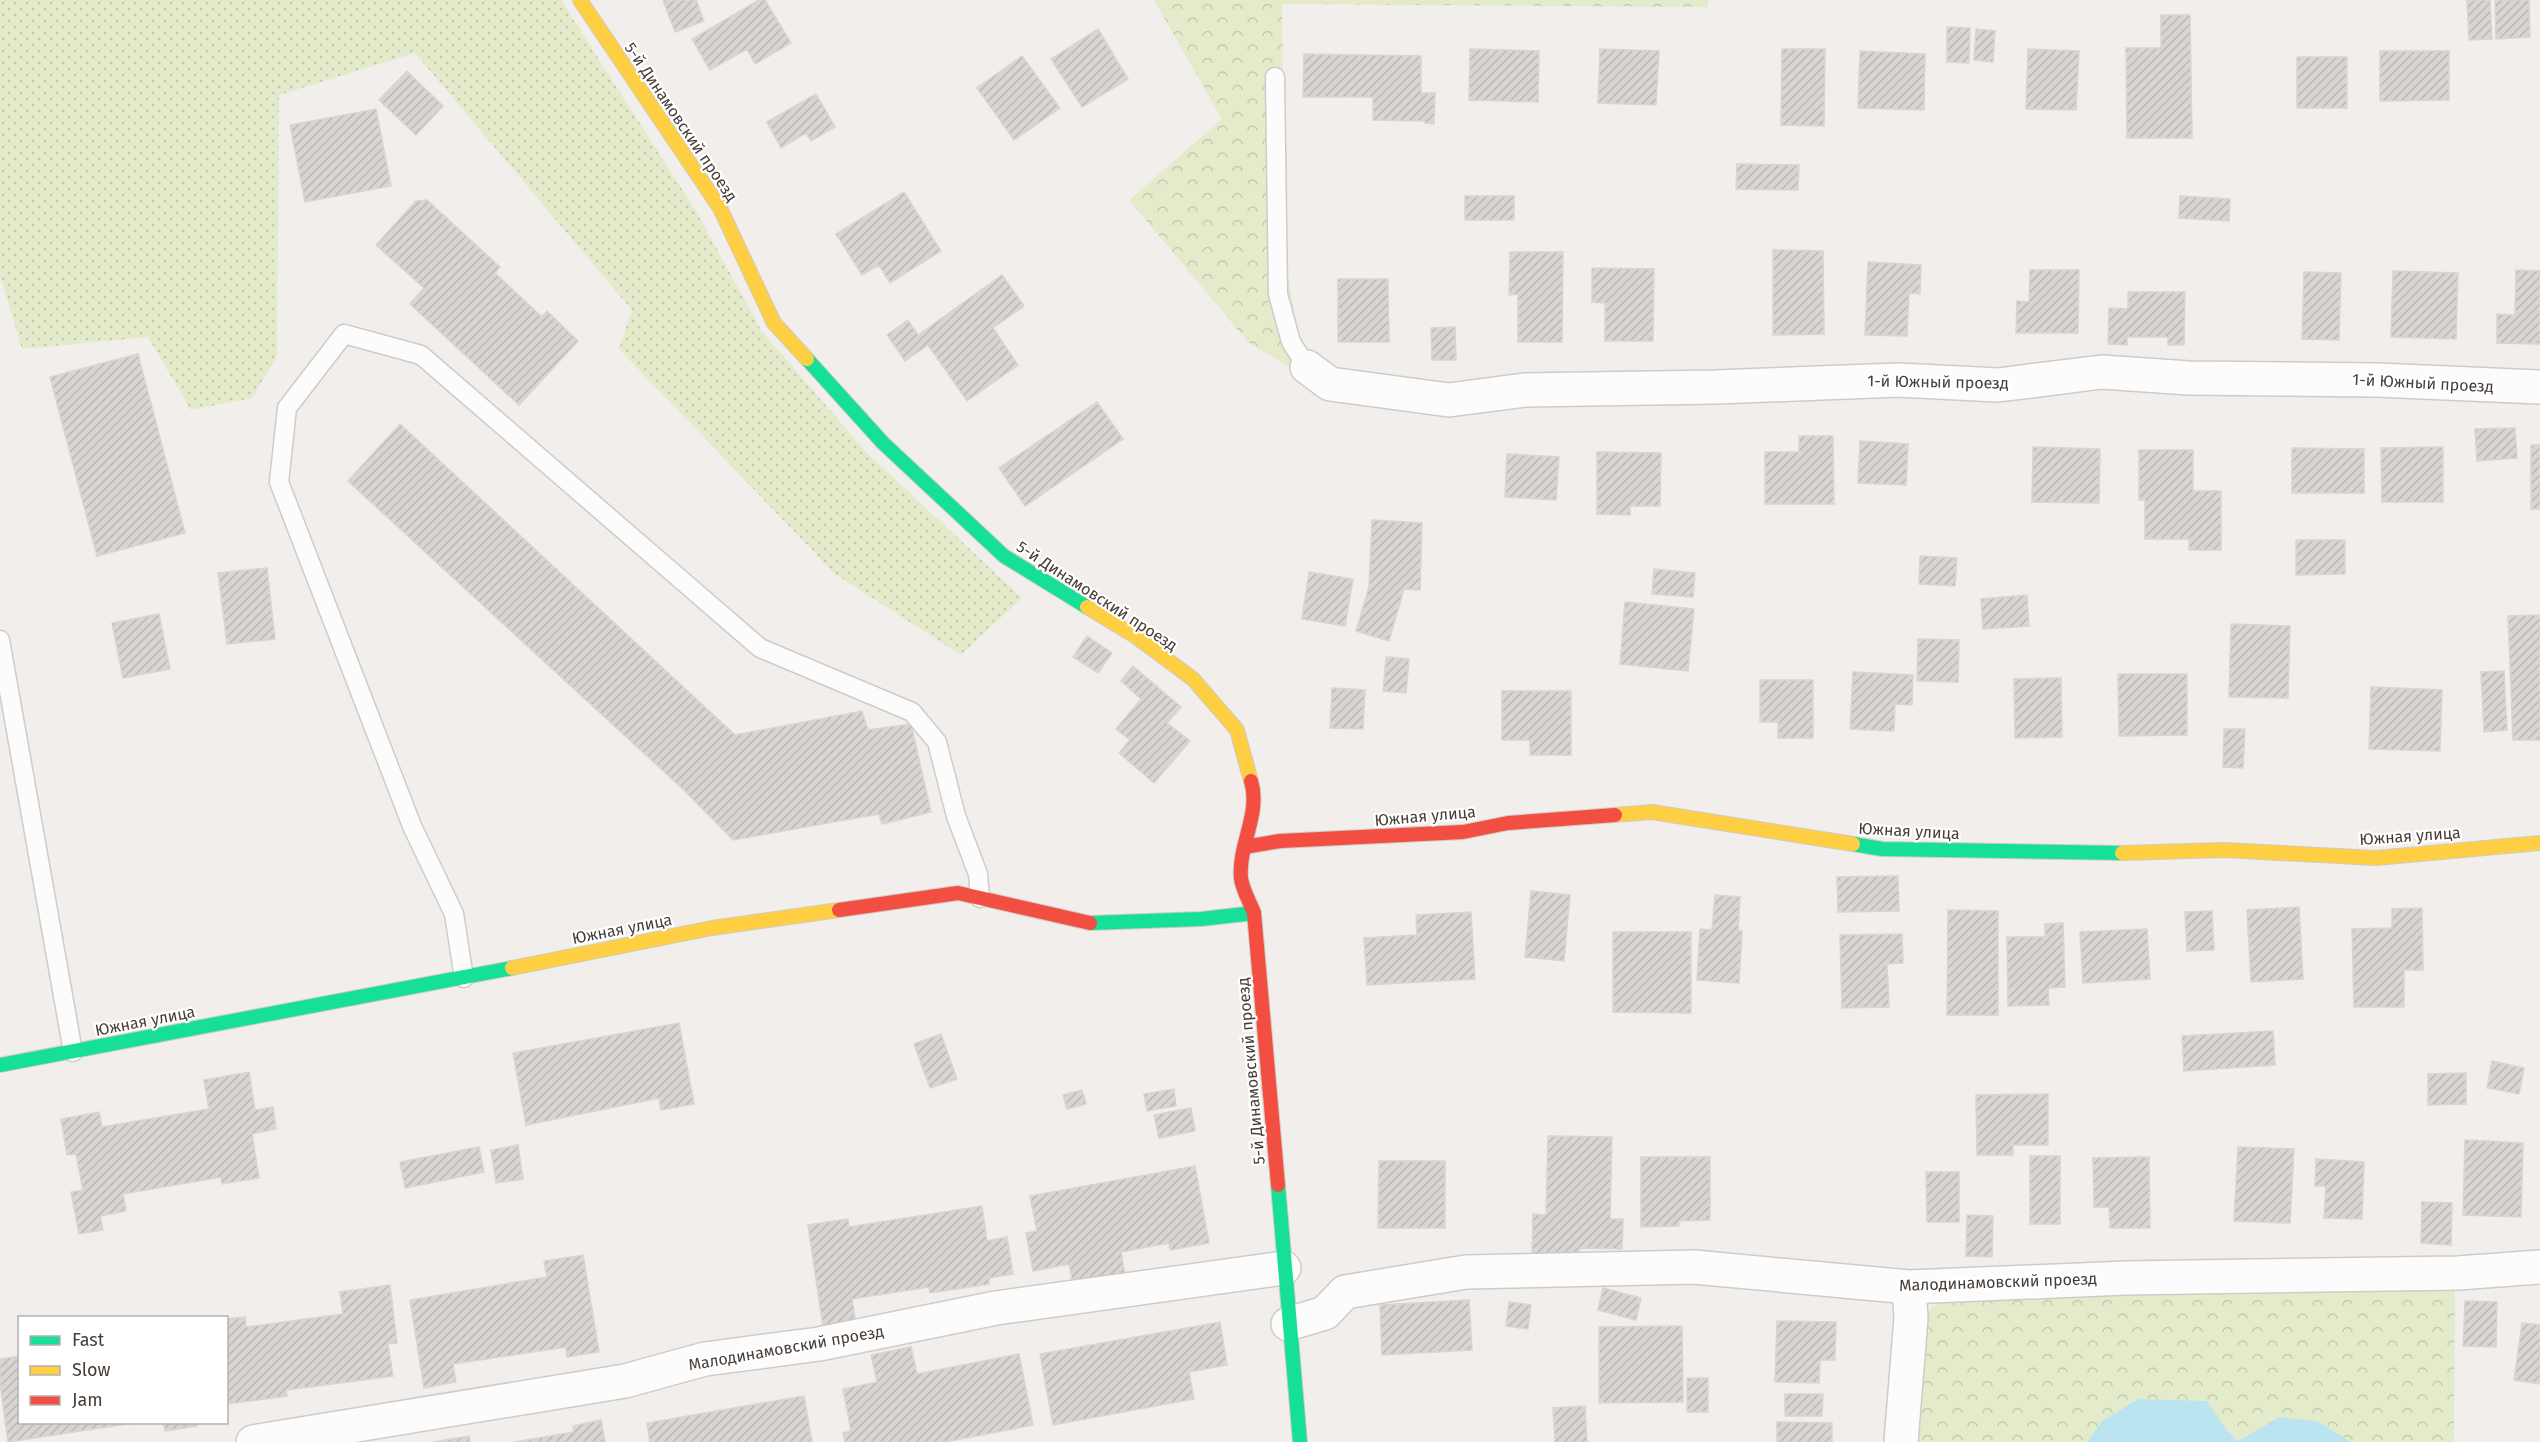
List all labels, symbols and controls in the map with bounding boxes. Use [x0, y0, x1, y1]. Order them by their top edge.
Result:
street label: 5-й Динамовский проезд [621, 39, 741, 205]
street label: 1-й Южный проезд [2352, 370, 2494, 396]
street label: 1-й Южный проезд [1867, 371, 2009, 393]
street label: 5-й Динамовский проезд [1013, 537, 1181, 655]
street label: Южная улица [1374, 802, 1476, 830]
street label: Южная улица [1858, 819, 1960, 843]
street label: Южная улица [2359, 823, 2461, 849]
street label: Южная улица [570, 910, 674, 948]
street label: 5-й Динамовский проезд [1233, 977, 1269, 1165]
street label: Южная улица [93, 1002, 197, 1040]
street label: Малодинамовский проезд [1899, 1269, 2097, 1295]
legend [18, 1316, 228, 1424]
street label: Малодинамовский проезд [687, 1321, 885, 1375]
text: Fast [72, 1329, 105, 1351]
text: Slow [72, 1359, 111, 1381]
text: Jam [72, 1389, 103, 1411]

